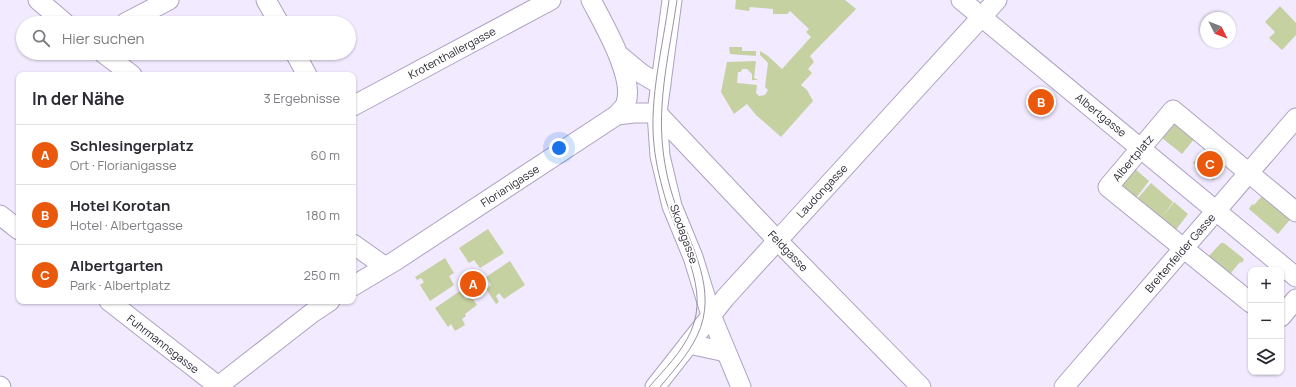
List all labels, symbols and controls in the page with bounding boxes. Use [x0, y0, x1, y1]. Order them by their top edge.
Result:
north arrow [1200, 12, 1236, 48]
search box [16, 16, 356, 60]
street label: Krotenthallergasse [405, 23, 499, 82]
icon: search [30, 27, 52, 49]
text: Hier suchen [62, 28, 144, 49]
text: In der Nähe [32, 87, 125, 110]
pin: B [1028, 87, 1054, 117]
text: 3 Ergebnisse [263, 89, 340, 107]
street label: Albertgasse [1073, 89, 1130, 140]
street label: Albertplatz [1109, 131, 1157, 184]
text: Schlesingerplatz [70, 135, 194, 156]
your location [549, 138, 569, 158]
text: A [41, 146, 49, 164]
text: 60 m [310, 146, 340, 164]
pin: C [1197, 149, 1223, 179]
text: Ort · Florianigasse [70, 156, 177, 174]
street label: Laudongasse [793, 160, 851, 221]
street label: Florianigasse [478, 161, 542, 210]
text: Hotel Korotan [70, 195, 170, 216]
street label: Skodagasse [667, 202, 702, 266]
text: B [41, 206, 49, 224]
text: 180 m [306, 206, 340, 224]
street label: Breitenfelder Gasse [1141, 210, 1219, 295]
text: Hotel · Albertgasse [70, 216, 183, 234]
street label: Feldgasse [765, 227, 812, 275]
text: Albertgarten [70, 255, 163, 276]
text: C [40, 266, 50, 284]
text: 250 m [304, 266, 340, 284]
map controls [1248, 267, 1284, 375]
button: + [1248, 267, 1284, 303]
pin: A [460, 269, 486, 299]
text: Park · Albertplatz [70, 276, 171, 294]
button: − [1248, 303, 1284, 339]
street label: Fuhrmannsgasse [124, 311, 203, 377]
button: layers [1248, 339, 1284, 375]

